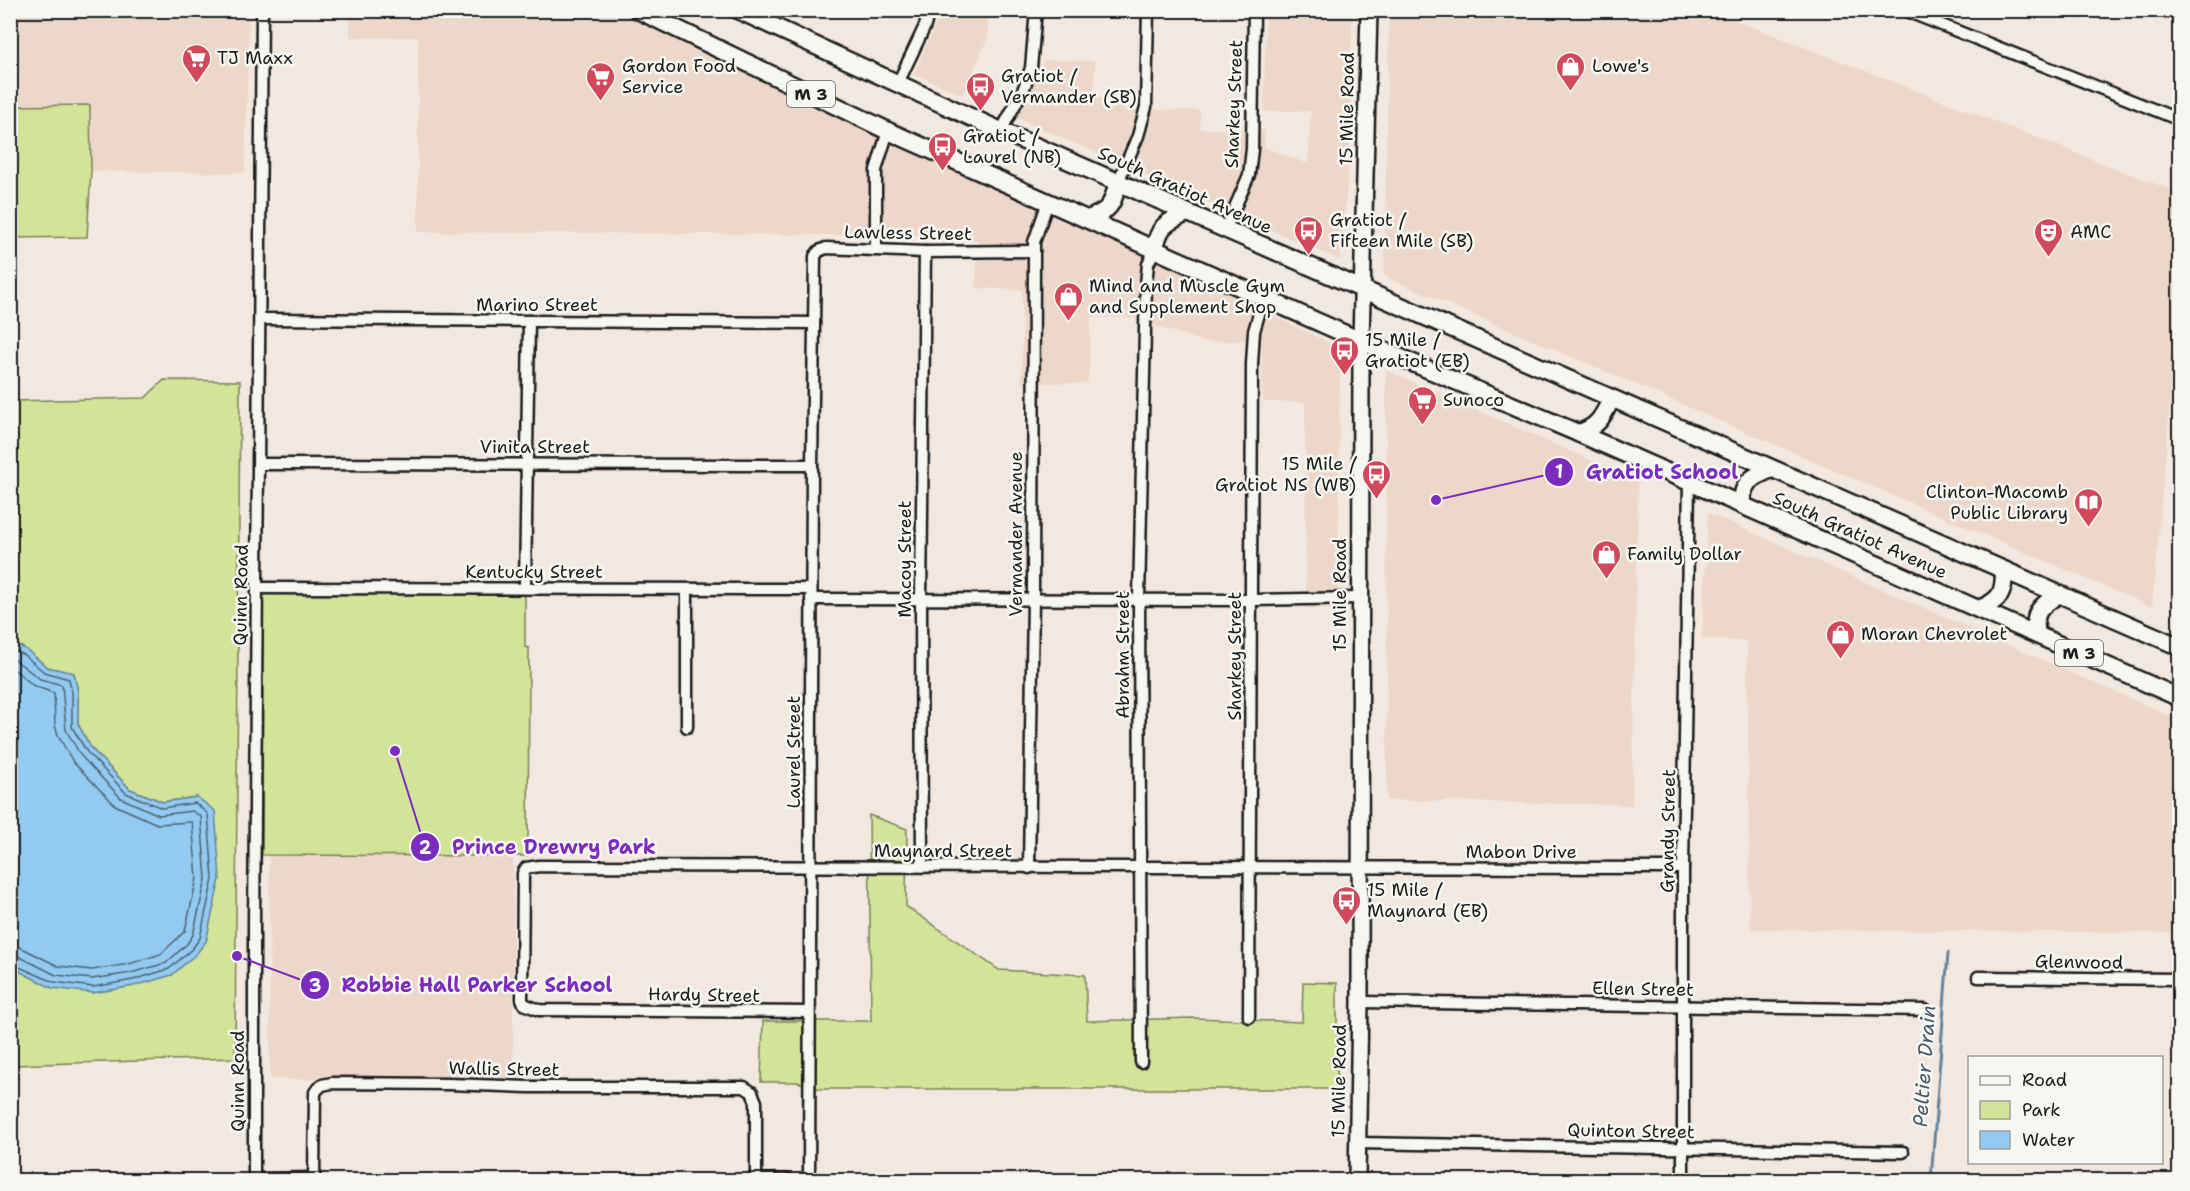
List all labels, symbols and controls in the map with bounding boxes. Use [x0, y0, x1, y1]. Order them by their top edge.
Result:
street label: Sharkey Street [1220, 39, 1248, 169]
supermarket icon: TJ Maxx [180, 42, 212, 84]
place label: TJ Maxx [217, 46, 293, 70]
shop icon: Lowe's [1555, 50, 1587, 92]
street label: 15 Mile Road [1334, 52, 1360, 166]
place label: Gordon Food Service [622, 54, 736, 99]
place label: Lowe's [1592, 54, 1649, 78]
supermarket icon: Gordon Food Service [585, 60, 617, 102]
place label: Gratiot / Vermander (SB) [1001, 64, 1137, 109]
bus stop icon: Gratiot / Vermander (SB) [964, 70, 996, 112]
road number: M 3 [787, 81, 835, 107]
place label: Gratiot / Laurel (NB) [963, 124, 1061, 169]
bus stop icon: Gratiot / Laurel (NB) [926, 130, 958, 172]
street label: South Gratiot Avenue [1094, 141, 1276, 239]
place label: Gratiot / Fifteen Mile (SB) [1330, 208, 1473, 253]
bus stop icon: Gratiot / Fifteen Mile (SB) [1293, 214, 1325, 256]
theatre icon: AMC [2033, 216, 2065, 258]
street label: Lawless Street [844, 220, 972, 246]
place label: AMC [2070, 220, 2111, 244]
place label: Mind and Muscle Gym and Supplement Shop [1089, 274, 1285, 319]
shop icon: Mind and Muscle Gym and Supplement Shop [1052, 280, 1084, 322]
street label: Marino Street [476, 293, 598, 317]
place label: 15 Mile / Gratiot (EB) [1365, 328, 1470, 373]
bus stop icon: 15 Mile / Gratiot (EB) [1328, 334, 1360, 376]
supermarket icon: Sunoco [1406, 384, 1438, 426]
place label: Sunoco [1443, 388, 1504, 412]
street label: Vinita Street [480, 435, 590, 459]
street label: Vermander Avenue [1004, 451, 1028, 617]
place label: 15 Mile / Gratiot NS (WB) [1215, 452, 1358, 497]
callout: Gratiot School [1544, 453, 1750, 491]
bus stop icon: 15 Mile / Gratiot NS (WB) [1361, 458, 1393, 500]
text: Gratiot School [1586, 459, 1738, 485]
text: 1 [1555, 460, 1563, 484]
place label: Clinton-Macomb Public Library [1926, 480, 2068, 525]
street label: South Gratiot Avenue [1769, 486, 1951, 584]
library icon: Clinton-Macomb Public Library [2073, 486, 2105, 528]
street label: Macoy Street [893, 500, 917, 618]
street label: 15 Mile Road [1328, 538, 1352, 652]
shop icon: Family Dollar [1590, 538, 1622, 580]
place label: Family Dollar [1627, 542, 1742, 566]
street label: Quinn Road [228, 544, 254, 646]
street label: Kentucky Street [465, 560, 603, 584]
street label: Abrahm Street [1111, 591, 1135, 719]
street label: Sharkey Street [1223, 591, 1247, 720]
shop icon: Moran Chevrolet [1824, 618, 1856, 660]
place label: Moran Chevrolet [1861, 622, 2008, 646]
road number: M 3 [2055, 640, 2103, 666]
street label: Laurel Street [782, 695, 806, 808]
street label: Grandy Street [1655, 769, 1681, 893]
callout: Prince Drewry Park [410, 828, 668, 866]
text: Prince Drewry Park [452, 834, 656, 860]
text: 2 [419, 836, 432, 860]
street label: Maynard Street [874, 839, 1012, 863]
street label: Mabon Drive [1465, 840, 1577, 864]
place label: 15 Mile / Maynard (EB) [1367, 878, 1488, 923]
bus stop icon: 15 Mile / Maynard (EB) [1330, 884, 1362, 926]
street label: Glenwood [2035, 949, 2123, 975]
callout: Robbie Hall Parker School [300, 966, 625, 1004]
text: Robbie Hall Parker School [342, 972, 612, 998]
text: 3 [309, 974, 321, 998]
street label: Ellen Street [1592, 976, 1694, 1002]
street label: Hardy Street [648, 982, 760, 1008]
water label: Peltier Drain [1907, 1004, 1941, 1128]
street label: 15 Mile Road [1326, 1024, 1352, 1138]
street label: Quinn Road [226, 1030, 250, 1132]
street label: Wallis Street [448, 1056, 560, 1082]
legend [1968, 1056, 2163, 1164]
text: Road [2022, 1068, 2067, 1092]
text: Park [2022, 1098, 2061, 1122]
street label: Quinton Street [1567, 1118, 1695, 1144]
text: Water [2022, 1128, 2075, 1152]

